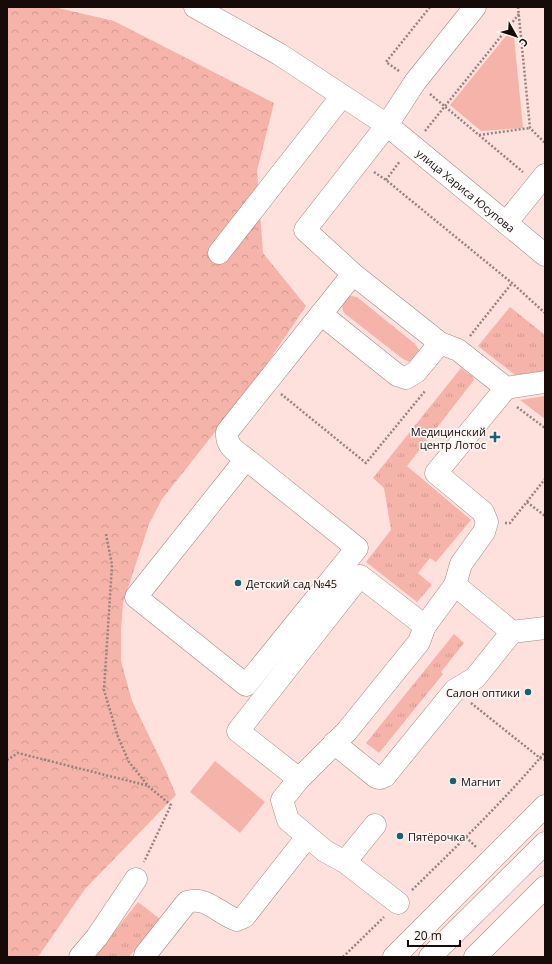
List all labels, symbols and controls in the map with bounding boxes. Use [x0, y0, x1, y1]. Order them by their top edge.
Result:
north arrow [496, 16, 536, 56]
text: С [516, 35, 532, 50]
street label: улица Хариса Юсупова [414, 145, 519, 235]
place label: Медицинский центр Лотос [411, 424, 486, 452]
marker: Медицинский центр Лотос [489, 431, 501, 443]
place label: Детский сад №45 [246, 576, 337, 591]
marker: Детский сад №45 [233, 578, 243, 588]
place label: Салон оптики [446, 685, 520, 700]
marker: Салон оптики [523, 687, 533, 697]
place label: Магнит [461, 774, 501, 789]
marker: Магнит [448, 776, 458, 786]
place label: Пятёрочка [408, 829, 465, 844]
marker: Пятёрочка [395, 831, 405, 841]
scale bar [408, 922, 460, 948]
text: 20 m [414, 927, 442, 944]

